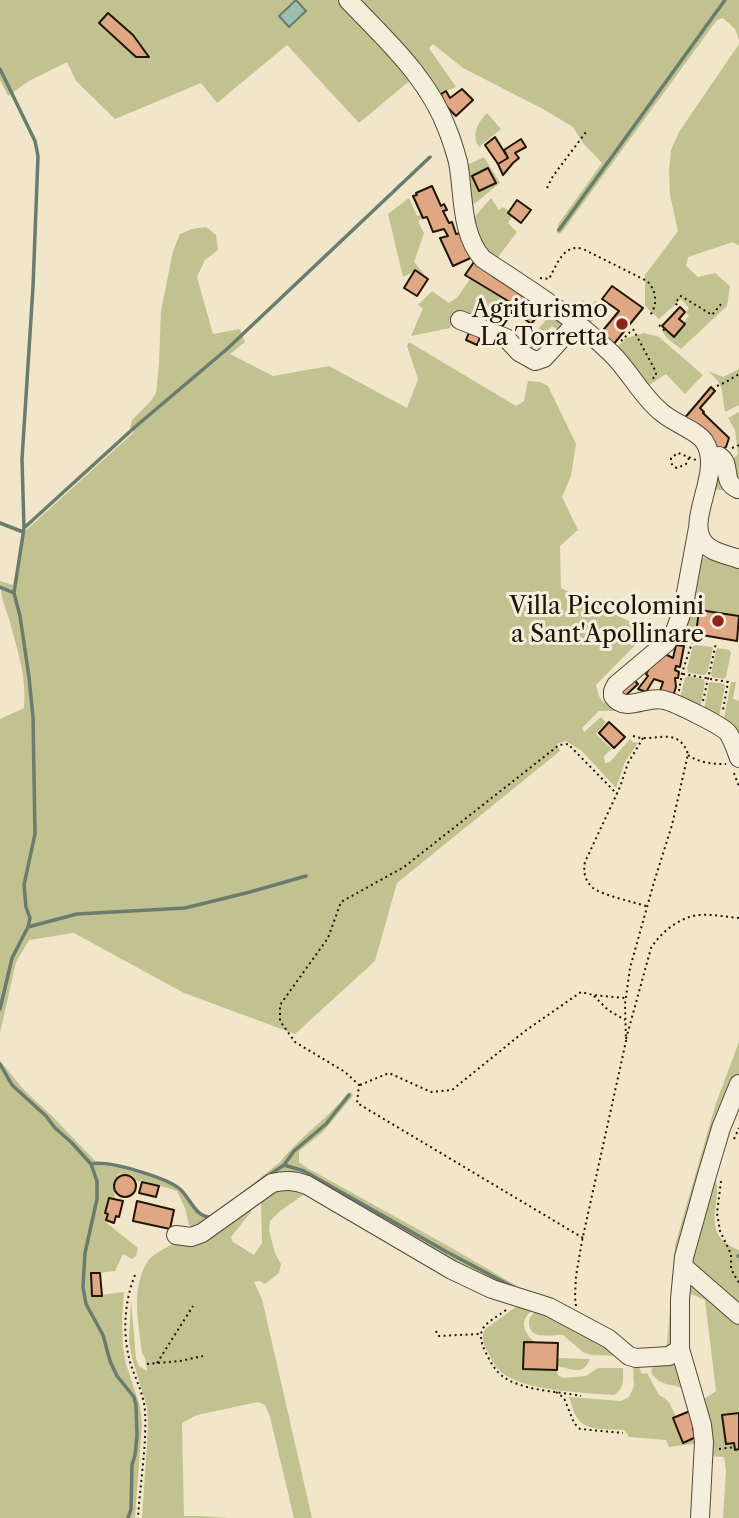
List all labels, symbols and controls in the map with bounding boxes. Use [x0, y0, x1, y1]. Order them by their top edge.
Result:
place label: Agriturismo La Torretta [472, 296, 608, 352]
marker: Agriturismo La Torretta [614, 316, 630, 332]
place label: Villa Piccolomini a Sant'Apollinare [509, 593, 704, 649]
marker: Villa Piccolomini a Sant'Apollinare [710, 613, 726, 629]

